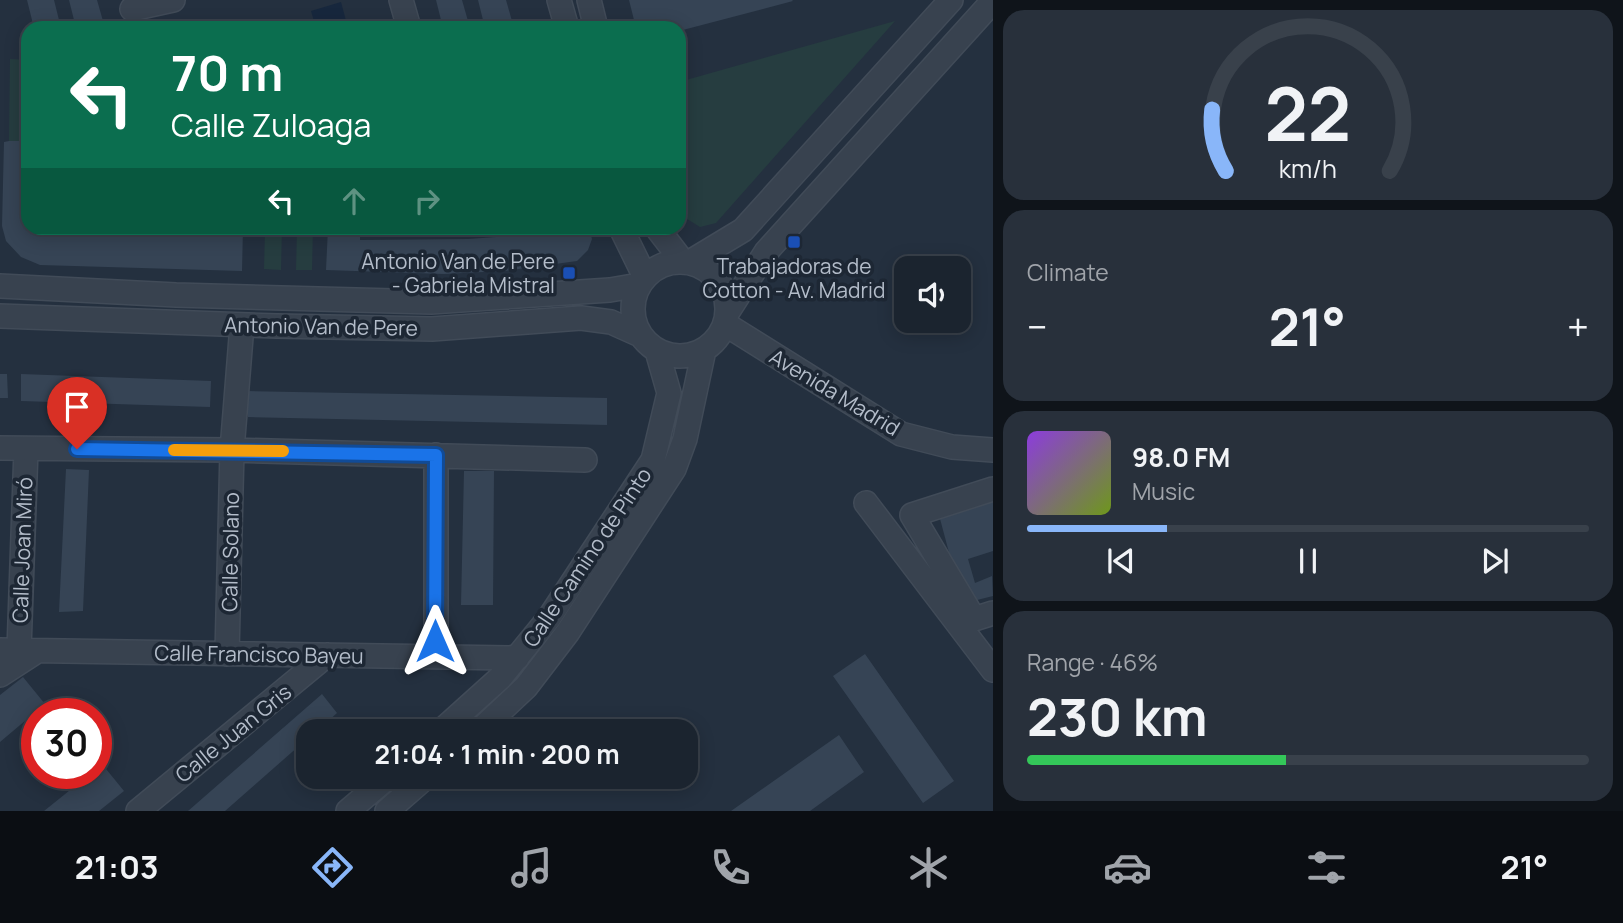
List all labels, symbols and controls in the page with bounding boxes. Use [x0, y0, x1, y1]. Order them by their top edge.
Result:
text: 70 m [171, 39, 283, 106]
icon: left [56, 49, 147, 140]
text: 22 [1265, 64, 1351, 164]
text: Calle Zuloaga [171, 103, 371, 147]
text: km/h [1279, 151, 1337, 186]
icon: left [262, 182, 300, 220]
icon: ahead [335, 182, 373, 220]
icon: right [408, 182, 446, 220]
marker: Trabajadoras de Cotton - Av. Madrid [786, 234, 802, 250]
place label: Antonio Van de Pere - Gabriela Mistral [361, 247, 555, 299]
place label: Trabajadoras de Cotton - Av. Madrid [703, 252, 885, 304]
map controls [894, 256, 971, 333]
button: sound [894, 256, 971, 333]
text: Climate [1027, 256, 1109, 288]
marker: Antonio Van de Pere - Gabriela Mistral [561, 265, 577, 281]
text: 21° [1269, 291, 1346, 362]
text: − [1027, 300, 1048, 352]
text: + [1567, 300, 1589, 352]
street label: Antonio Van de Pere [224, 310, 418, 342]
street label: Avenida Madrid [765, 342, 905, 442]
pin [47, 377, 107, 449]
icon: arrive [58, 388, 96, 426]
text: 98.0 FM [1132, 439, 1230, 475]
street label: Calle Camino de Pinto [516, 462, 658, 652]
text: Music [1132, 475, 1195, 507]
street label: Calle Joan Miró [5, 477, 39, 623]
street label: Calle Solano [215, 492, 245, 612]
icon: previous [1102, 542, 1140, 580]
icon: pause [1289, 542, 1327, 580]
icon: next [1476, 542, 1514, 580]
position arrow [398, 604, 472, 678]
street label: Calle Francisco Bayeu [154, 638, 364, 670]
text: Range · 46% [1027, 646, 1158, 678]
street label: Calle Juan Gris [169, 677, 297, 789]
text: 230 km [1027, 681, 1208, 752]
speed limit sign: 30 [21, 698, 112, 789]
text: 21:04 · 1 min · 200 m [374, 736, 620, 772]
icon: directions [308, 843, 357, 892]
icon: music [507, 843, 556, 892]
icon: phone [706, 843, 755, 892]
icon: climate [904, 843, 953, 892]
icon: car [1103, 843, 1152, 892]
icon: filters [1302, 843, 1351, 892]
text: 21:03 [75, 845, 159, 889]
text: 21° [1501, 845, 1548, 889]

